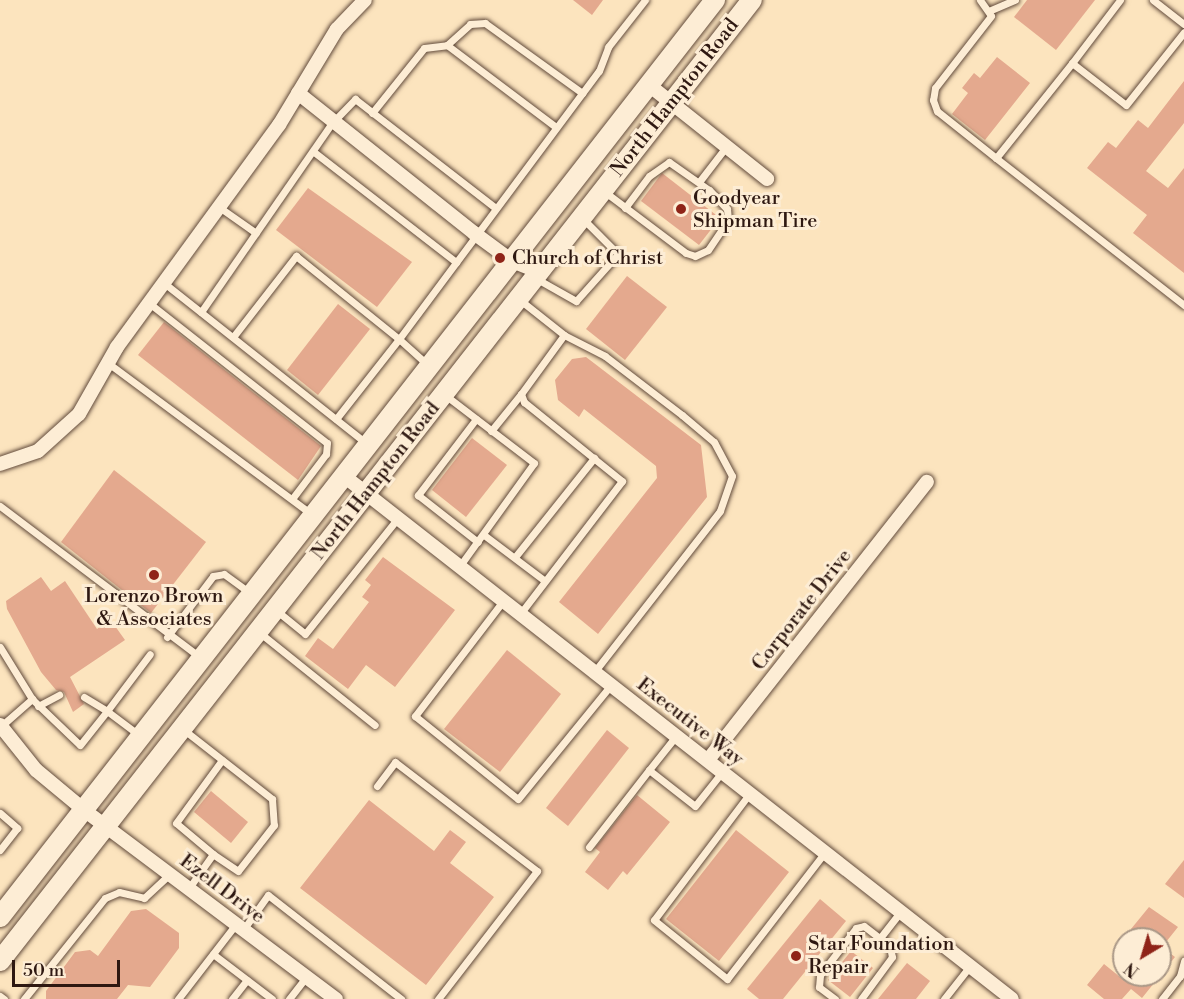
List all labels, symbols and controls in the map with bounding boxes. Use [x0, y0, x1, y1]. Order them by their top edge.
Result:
street label: North Hampton Road [606, 14, 744, 182]
place label: Goodyear Shipman Tire [693, 186, 817, 233]
marker: Goodyear Shipman Tire [674, 202, 688, 216]
place label: Church of Christ [512, 246, 663, 270]
marker: Church of Christ [493, 251, 507, 265]
street label: North Hampton Road [307, 397, 445, 565]
street label: Corporate Drive [747, 544, 857, 676]
marker: Lorenzo Brown & Associates [147, 568, 161, 582]
place label: Lorenzo Brown & Associates [85, 584, 223, 631]
street label: Executive Way [632, 673, 748, 771]
street label: Ezell Drive [175, 849, 269, 929]
north arrow [1112, 927, 1172, 987]
place label: Star Foundation Repair [808, 933, 954, 980]
scale bar [15, 948, 123, 986]
marker: Star Foundation Repair [789, 949, 803, 963]
text: N [1121, 958, 1143, 981]
text: 50 m [23, 959, 64, 982]

